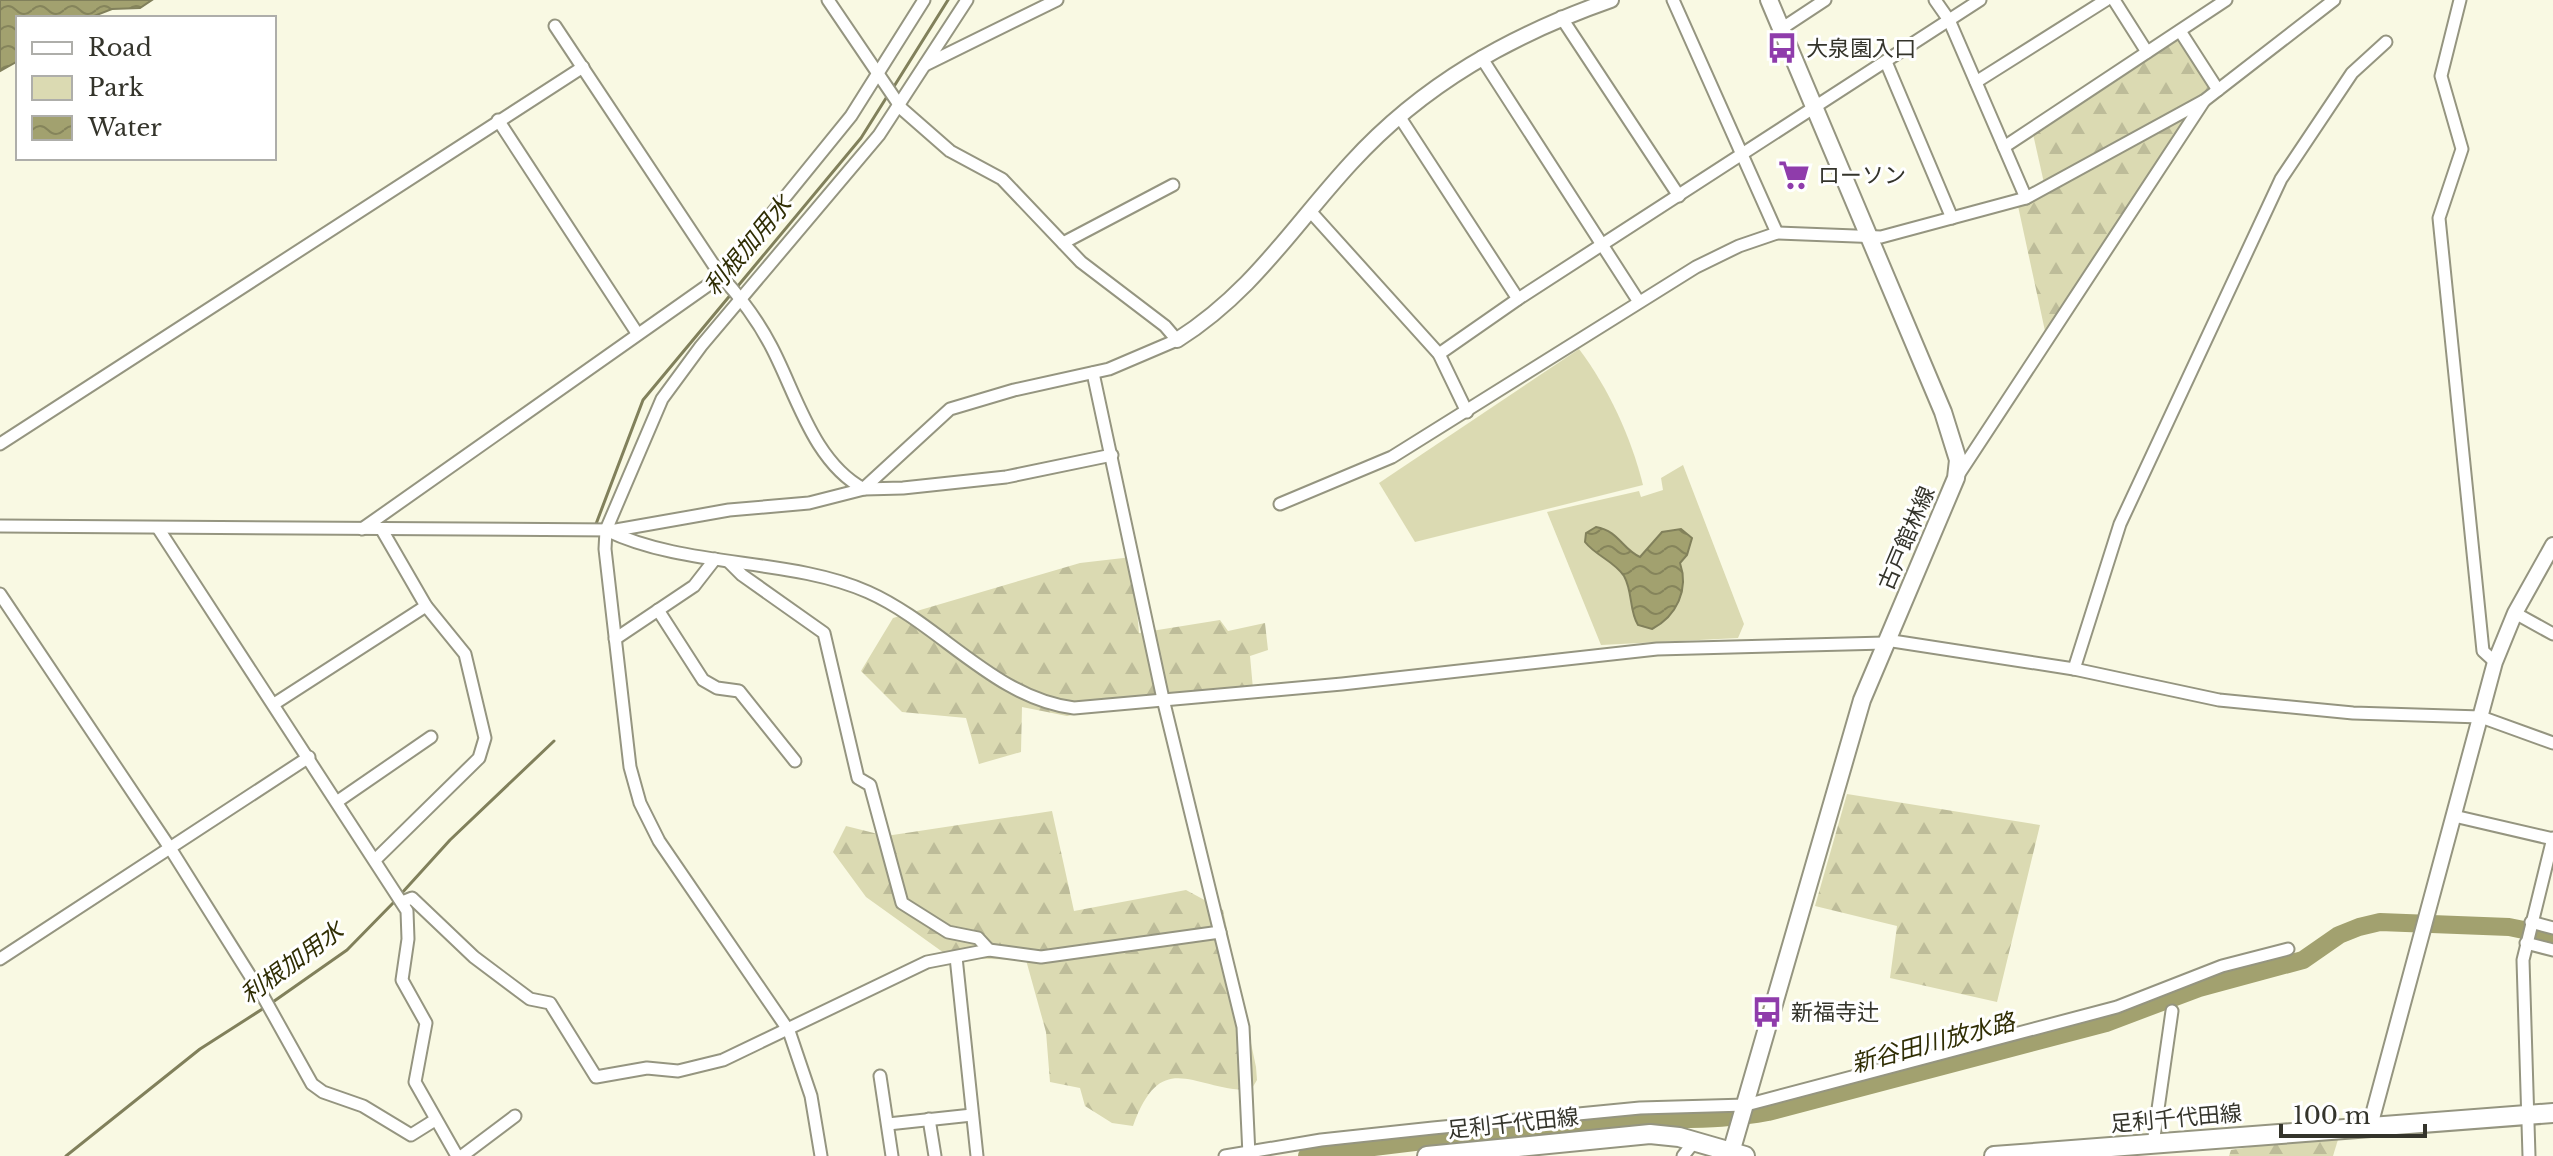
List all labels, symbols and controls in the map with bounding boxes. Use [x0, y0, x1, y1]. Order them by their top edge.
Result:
legend [16, 16, 276, 160]
bus stop icon: 大泉園入口 [1765, 31, 1799, 65]
text: Road [88, 33, 152, 62]
place label: 大泉園入口 [1806, 35, 1916, 62]
text: Park [88, 73, 144, 102]
text: Water [87, 113, 162, 142]
supermarket icon: ローソン [1777, 158, 1811, 192]
place label: ローソン [1818, 162, 1906, 189]
water label: 利根加用水 [698, 188, 799, 301]
street label: 古戸館林線 [1873, 482, 1940, 594]
water label: 利根加用水 [235, 914, 351, 1010]
bus stop icon: 新福寺辻 [1750, 995, 1784, 1029]
place label: 新福寺辻 [1791, 999, 1879, 1026]
water label: 新谷田川放水路 [1848, 1006, 2020, 1078]
scale bar [2281, 1088, 2425, 1138]
street label: 足利千代田線 [2109, 1099, 2243, 1138]
text: 100 m [2293, 1101, 2371, 1130]
street label: 足利千代田線 [1446, 1103, 1580, 1144]

